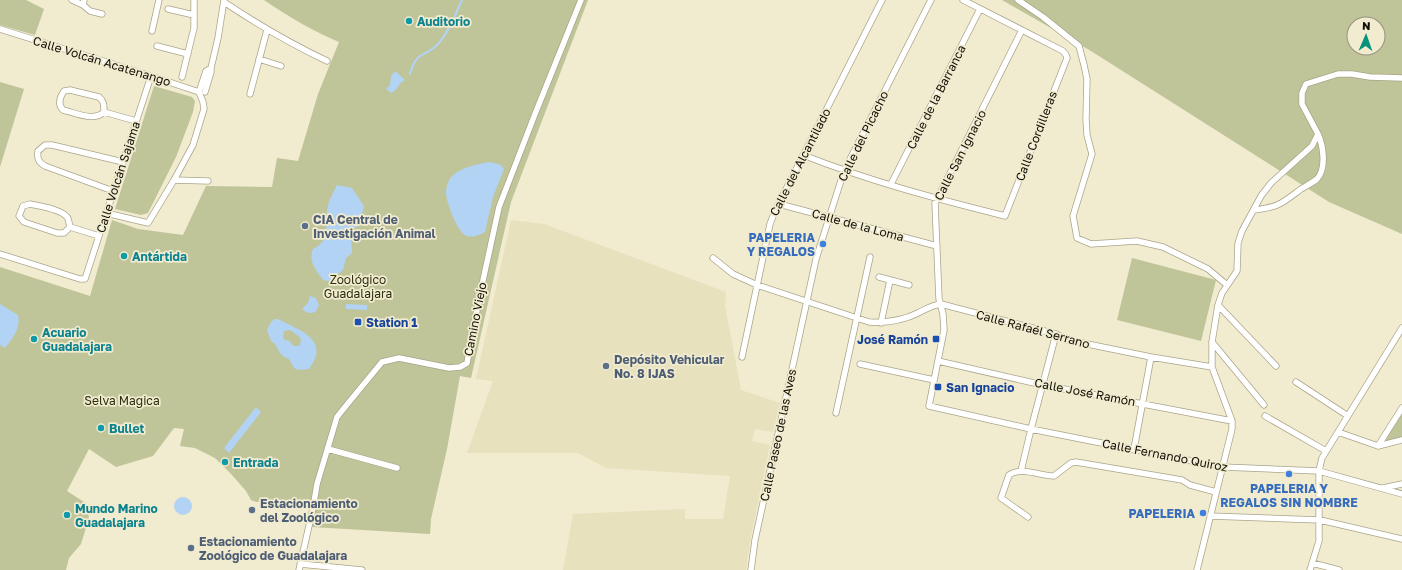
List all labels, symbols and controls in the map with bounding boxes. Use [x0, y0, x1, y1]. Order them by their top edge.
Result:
place label: Auditorio [417, 14, 470, 29]
marker: Auditorio [404, 16, 414, 26]
north arrow [1346, 16, 1386, 56]
text: N [1362, 19, 1371, 32]
street label: Calle Volcán Acatenango [31, 33, 173, 89]
street label: Calle de la Barranca [903, 42, 969, 152]
street label: Calle del Picacho [835, 88, 891, 184]
street label: Calle Cordilleras [1012, 89, 1060, 183]
street label: Calle del Alcantilado [766, 106, 834, 218]
street label: Calle San Ignacio [931, 107, 989, 203]
street label: Calle Volcán Sajama [93, 119, 143, 235]
street label: Calle de la Loma [810, 205, 906, 245]
place label: CIA Central de Investigación Animal [313, 212, 435, 241]
marker: CIA Central de Investigación Animal [300, 221, 310, 231]
place label: PAPELERIA Y REGALOS [747, 230, 815, 259]
marker: PAPELERIA Y REGALOS [818, 239, 828, 249]
place label: Antártida [132, 249, 187, 264]
marker: Antártida [119, 251, 129, 261]
park label: Zoológico Guadalajara [324, 272, 392, 301]
street label: Camino Viejo [460, 281, 490, 357]
street label: Calle Rafaél Serrano [974, 307, 1092, 351]
place label: Station 1 [366, 315, 417, 330]
marker: Station 1 [353, 317, 363, 327]
place label: Acuario Guadalajara [42, 325, 112, 354]
place label: José Ramón [857, 332, 928, 347]
marker: Acuario Guadalajara [29, 334, 39, 344]
marker: José Ramón [931, 334, 941, 344]
place label: Depósito Vehicular No. 8 IJAS [614, 352, 725, 381]
marker: Depósito Vehicular No. 8 IJAS [601, 361, 611, 371]
street label: Calle Paseo de las Aves [757, 367, 799, 503]
street label: Calle José Ramón [1033, 375, 1137, 409]
place label: San Ignacio [946, 380, 1014, 395]
marker: San Ignacio [933, 382, 943, 392]
park label: Selva Magica [84, 393, 160, 408]
place label: Bullet [109, 421, 145, 436]
marker: Bullet [96, 423, 106, 433]
street label: Calle Fernando Quiroz [1101, 435, 1229, 475]
place label: Entrada [233, 455, 278, 470]
marker: Entrada [220, 457, 230, 467]
marker: PAPELERIA Y REGALOS SIN NOMBRE [1284, 469, 1294, 479]
place label: PAPELERIA Y REGALOS SIN NOMBRE [1220, 481, 1358, 510]
place label: Estacionamiento del Zoológico [260, 496, 358, 525]
place label: Mundo Marino Guadalajara [75, 501, 158, 530]
marker: Estacionamiento del Zoológico [247, 505, 257, 515]
place label: PAPELERIA [1128, 506, 1195, 521]
marker: PAPELERIA [1198, 508, 1208, 518]
marker: Mundo Marino Guadalajara [62, 510, 72, 520]
place label: Estacionamiento Zoológico de Guadalajara [199, 534, 347, 563]
marker: Estacionamiento Zoológico de Guadalajara [186, 543, 196, 553]

